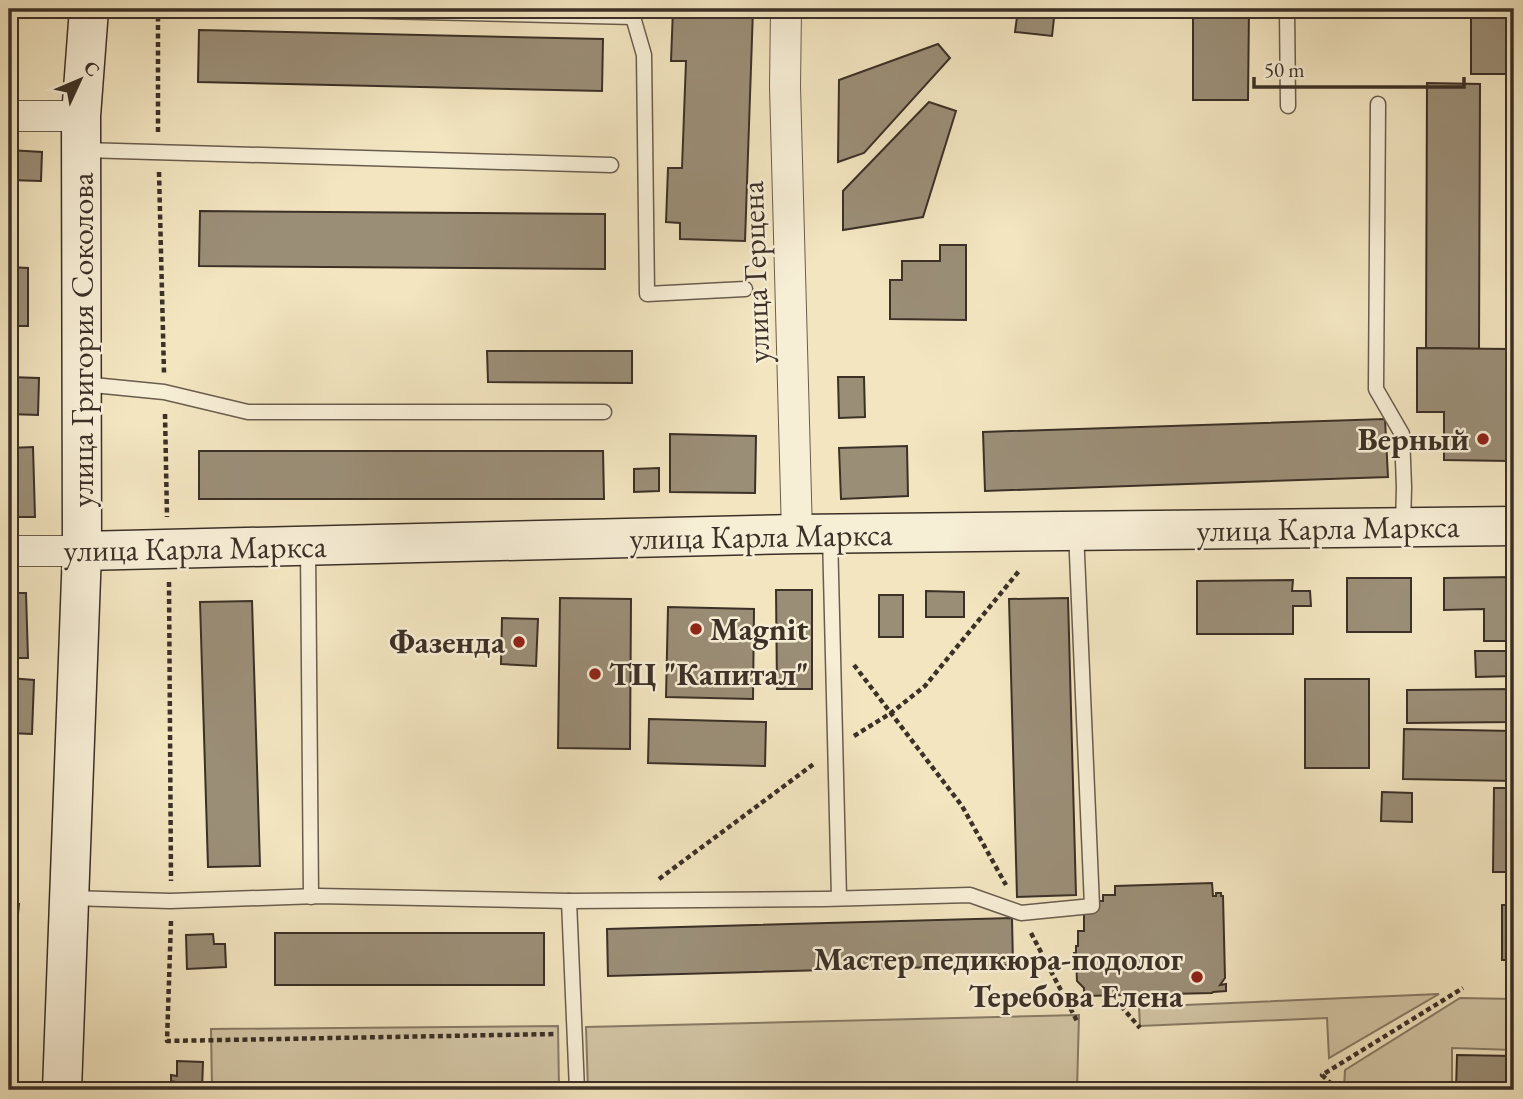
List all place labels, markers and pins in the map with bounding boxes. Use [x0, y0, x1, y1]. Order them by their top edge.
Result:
place label: Верный [1358, 418, 1469, 460]
marker: Верный [1475, 431, 1491, 447]
place label: Magnit [710, 608, 808, 650]
place label: Фазенда [389, 621, 506, 663]
marker: Magnit [688, 621, 704, 637]
marker: Фазенда [511, 634, 527, 650]
place label: ТЦ "Капитал" [609, 653, 809, 695]
marker: ТЦ "Капитал" [587, 666, 603, 682]
place label: Мастер педикюра-подолог Теребова Елена [813, 938, 1184, 1017]
marker: Мастер педикюра-подолог Теребова Елена [1189, 969, 1205, 985]

